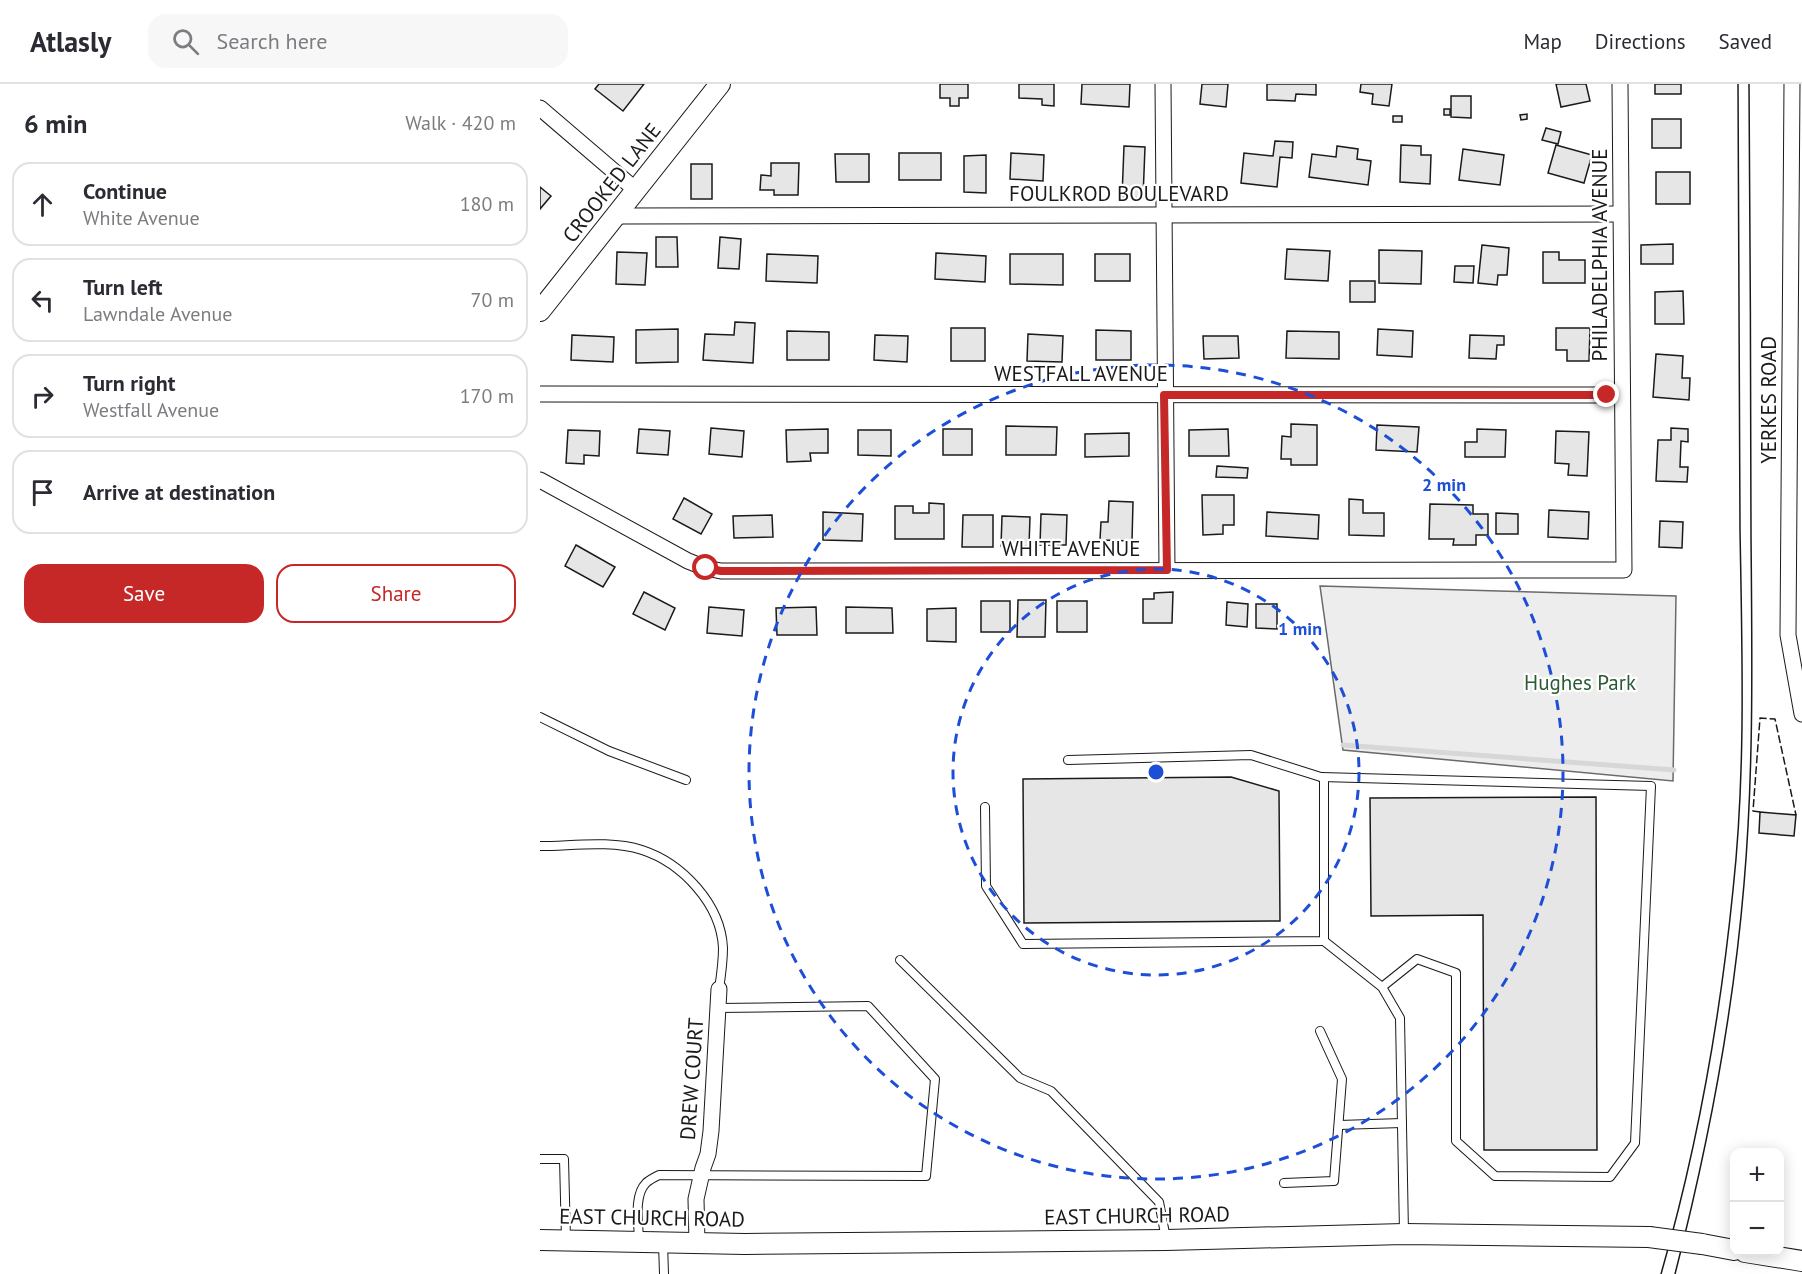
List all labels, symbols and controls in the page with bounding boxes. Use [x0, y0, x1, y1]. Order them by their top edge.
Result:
search box [148, 14, 568, 68]
text: Atlasly [30, 23, 112, 60]
icon: search [169, 25, 202, 58]
text: Search here [217, 27, 327, 55]
text: Map [1523, 28, 1562, 55]
text: Directions [1595, 28, 1686, 55]
text: Saved [1719, 28, 1772, 55]
text: 6 min [24, 107, 87, 140]
text: Walk · 420 m [405, 110, 516, 136]
street label: CROOKED LANE [557, 118, 667, 248]
street label: PHILADELPHIA AVENUE [1586, 148, 1613, 362]
text: Continue [83, 177, 167, 205]
street label: FOULKROD BOULEVARD [1009, 180, 1229, 207]
icon: ahead [26, 188, 59, 221]
text: 180 m [460, 191, 514, 217]
text: White Avenue [83, 205, 200, 231]
text: Turn left [83, 273, 163, 301]
icon: left [26, 284, 59, 317]
text: 70 m [471, 287, 514, 313]
text: Lawndale Avenue [83, 301, 232, 327]
street label: YERKES ROAD [1755, 336, 1782, 464]
street label: WESTFALL AVENUE [994, 360, 1168, 387]
text: Turn right [83, 369, 175, 397]
icon: right [26, 380, 59, 413]
route end [1593, 381, 1619, 407]
text: 170 m [460, 383, 514, 409]
text: Westfall Avenue [83, 397, 219, 423]
text: 2 min [1422, 473, 1466, 496]
icon: arrive [26, 476, 59, 509]
text: Arrive at destination [83, 478, 275, 506]
street label: WHITE AVENUE [1001, 535, 1141, 562]
route start [692, 554, 718, 580]
button: Save [24, 564, 264, 623]
button: Share [276, 564, 516, 623]
text: 1 min [1278, 617, 1322, 640]
park label: Hughes Park [1524, 669, 1636, 696]
centre of rings [1146, 762, 1166, 782]
street label: DREW COURT [674, 1017, 709, 1141]
map controls [1730, 1148, 1784, 1256]
button: + [1730, 1148, 1784, 1202]
street label: EAST CHURCH ROAD [1044, 1200, 1230, 1231]
street label: EAST CHURCH ROAD [559, 1202, 745, 1233]
button: − [1730, 1202, 1784, 1256]

